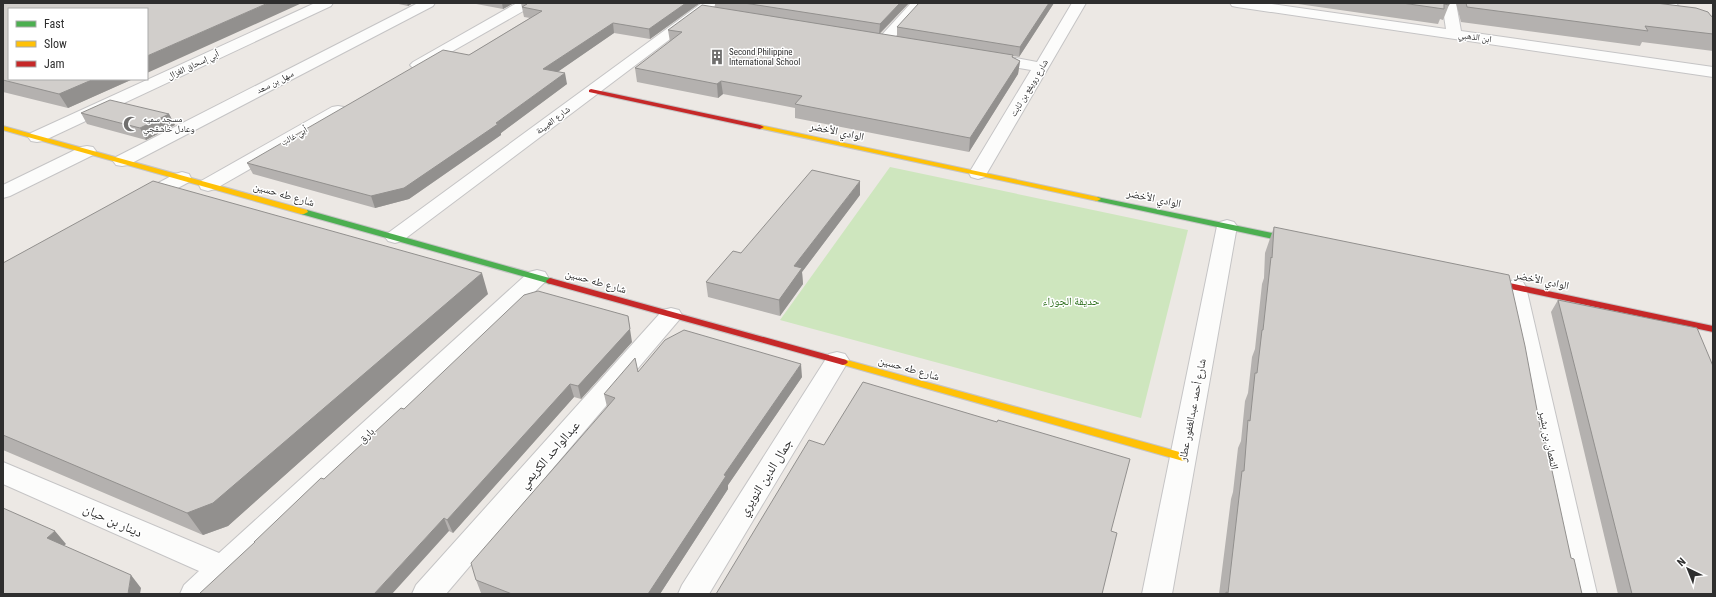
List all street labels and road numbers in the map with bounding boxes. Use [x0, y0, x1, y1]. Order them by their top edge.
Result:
street label: ابن الذهبي [1457, 30, 1492, 47]
street label: أبي إسحاق الغزال [165, 48, 222, 83]
street label: شارع رويفع بن ثابت [1008, 58, 1051, 119]
street label: سهل بن سعد [255, 68, 295, 96]
street label: شارع العيينة [534, 104, 573, 137]
street label: الوادي الأخضر [807, 119, 865, 145]
street label: أبي غالب [279, 124, 310, 150]
street label: شارع طه حسين [252, 180, 316, 209]
street label: الوادي الأخضر [1124, 186, 1182, 212]
street label: شارع طه حسين [564, 267, 628, 296]
street label: الوادي الأخضر [1512, 268, 1570, 294]
street label: شارع طه حسين [877, 354, 941, 383]
street label: شارع أحمد عبدالغفور عطار [1175, 357, 1209, 464]
street label: النعمان بن بشير [1536, 409, 1561, 471]
street label: عبدالواحد الكريمي [516, 417, 586, 493]
street label: بارق [356, 425, 377, 446]
street label: جمال الدين النويري [736, 436, 798, 520]
street label: دينار بن حيان [81, 501, 145, 541]

